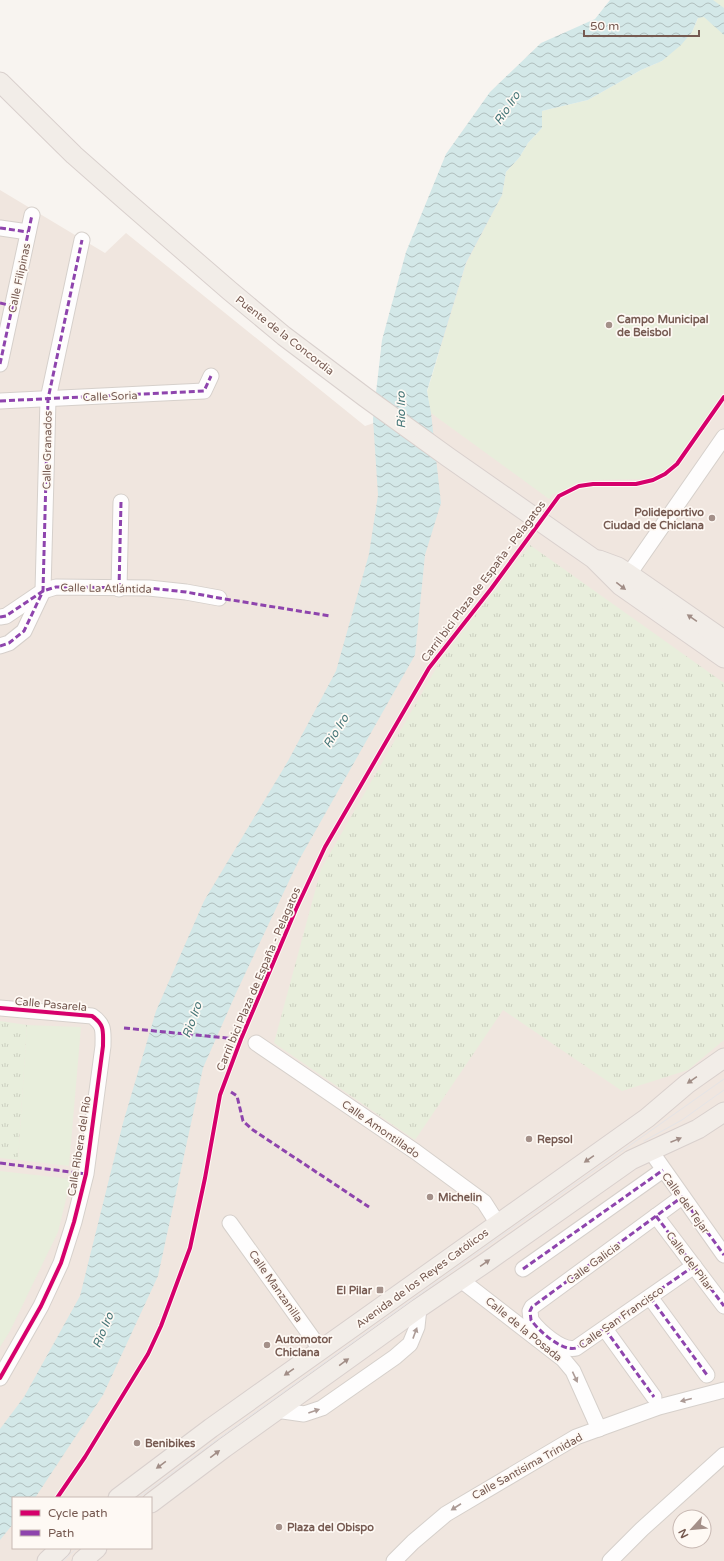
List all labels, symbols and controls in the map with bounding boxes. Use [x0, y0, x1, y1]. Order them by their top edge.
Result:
scale bar [584, 12, 699, 38]
text: 50 m [590, 19, 619, 33]
water label: Rio Iro [491, 88, 524, 127]
street label: Calle Filipinas [6, 242, 33, 314]
street label: Puente de la Concordia [233, 293, 336, 378]
place label: Campo Municipal de Beisbol [617, 313, 709, 339]
marker: Campo Municipal de Beisbol [604, 320, 614, 330]
street label: Calle Soria [82, 389, 138, 404]
water label: Rio Iro [394, 391, 408, 429]
street label: Calle Granados [40, 410, 55, 490]
street label: Carril bici Plaza de España - Pelagatos [418, 498, 548, 664]
place label: Polideportivo Ciudad de Chiclana [603, 506, 704, 532]
marker: Polideportivo Ciudad de Chiclana [707, 513, 717, 523]
street label: Calle La Atlántida [60, 581, 152, 596]
one-way arrow [616, 582, 627, 590]
one-way arrow [687, 614, 697, 622]
water label: Rio Iro [320, 711, 352, 750]
street label: Carril bici Plaza de España - Pelagatos [214, 885, 303, 1073]
street label: Calle Pasarela [14, 995, 88, 1014]
water label: Rio Iro [179, 1000, 205, 1040]
one-way arrow [687, 1076, 697, 1084]
street label: Calle Ribera del Río [65, 1095, 94, 1197]
street label: Calle Amontillado [339, 1098, 422, 1161]
place label: Repsol [537, 1133, 573, 1147]
marker: Repsol [524, 1134, 534, 1144]
one-way arrow [670, 1136, 682, 1142]
one-way arrow [584, 1155, 594, 1163]
street label: Calle del Tejar [659, 1170, 713, 1237]
place label: Michelin [438, 1191, 483, 1204]
marker: Michelin [425, 1192, 435, 1202]
street label: Avenida de los Reyes Católicos [353, 1226, 491, 1331]
street label: Calle del Pilar [663, 1229, 716, 1294]
street label: Calle Galicia [564, 1240, 623, 1287]
street label: Calle Manzanilla [246, 1248, 305, 1325]
one-way arrow [479, 1259, 490, 1267]
street label: Calle San Francisco [576, 1283, 667, 1352]
place label: El Pilar [336, 1284, 373, 1297]
marker: El Pilar [375, 1285, 385, 1295]
street label: Calle de la Posada [483, 1295, 565, 1364]
water label: Rio Iro [90, 1310, 117, 1350]
one-way arrow [412, 1326, 418, 1338]
place label: Automotor Chiclana [275, 1333, 333, 1359]
marker: Automotor Chiclana [262, 1340, 272, 1350]
one-way arrow [338, 1358, 349, 1366]
one-way arrow [284, 1368, 294, 1376]
one-way arrow [572, 1371, 578, 1383]
one-way arrow [680, 1397, 692, 1403]
one-way arrow [308, 1408, 320, 1414]
street label: Calle Santísima Trinidad [470, 1431, 585, 1502]
place label: Benibikes [145, 1437, 196, 1450]
marker: Benibikes [132, 1438, 142, 1448]
one-way arrow [210, 1450, 221, 1458]
one-way arrow [156, 1461, 167, 1469]
legend [12, 1497, 152, 1549]
one-way arrow [451, 1503, 461, 1511]
text: Cycle path [48, 1506, 107, 1520]
north arrow [672, 1509, 712, 1549]
place label: Plaza del Obispo [287, 1521, 374, 1535]
marker: Plaza del Obispo [274, 1522, 284, 1532]
text: Path [48, 1526, 74, 1540]
text: N [676, 1526, 691, 1540]

